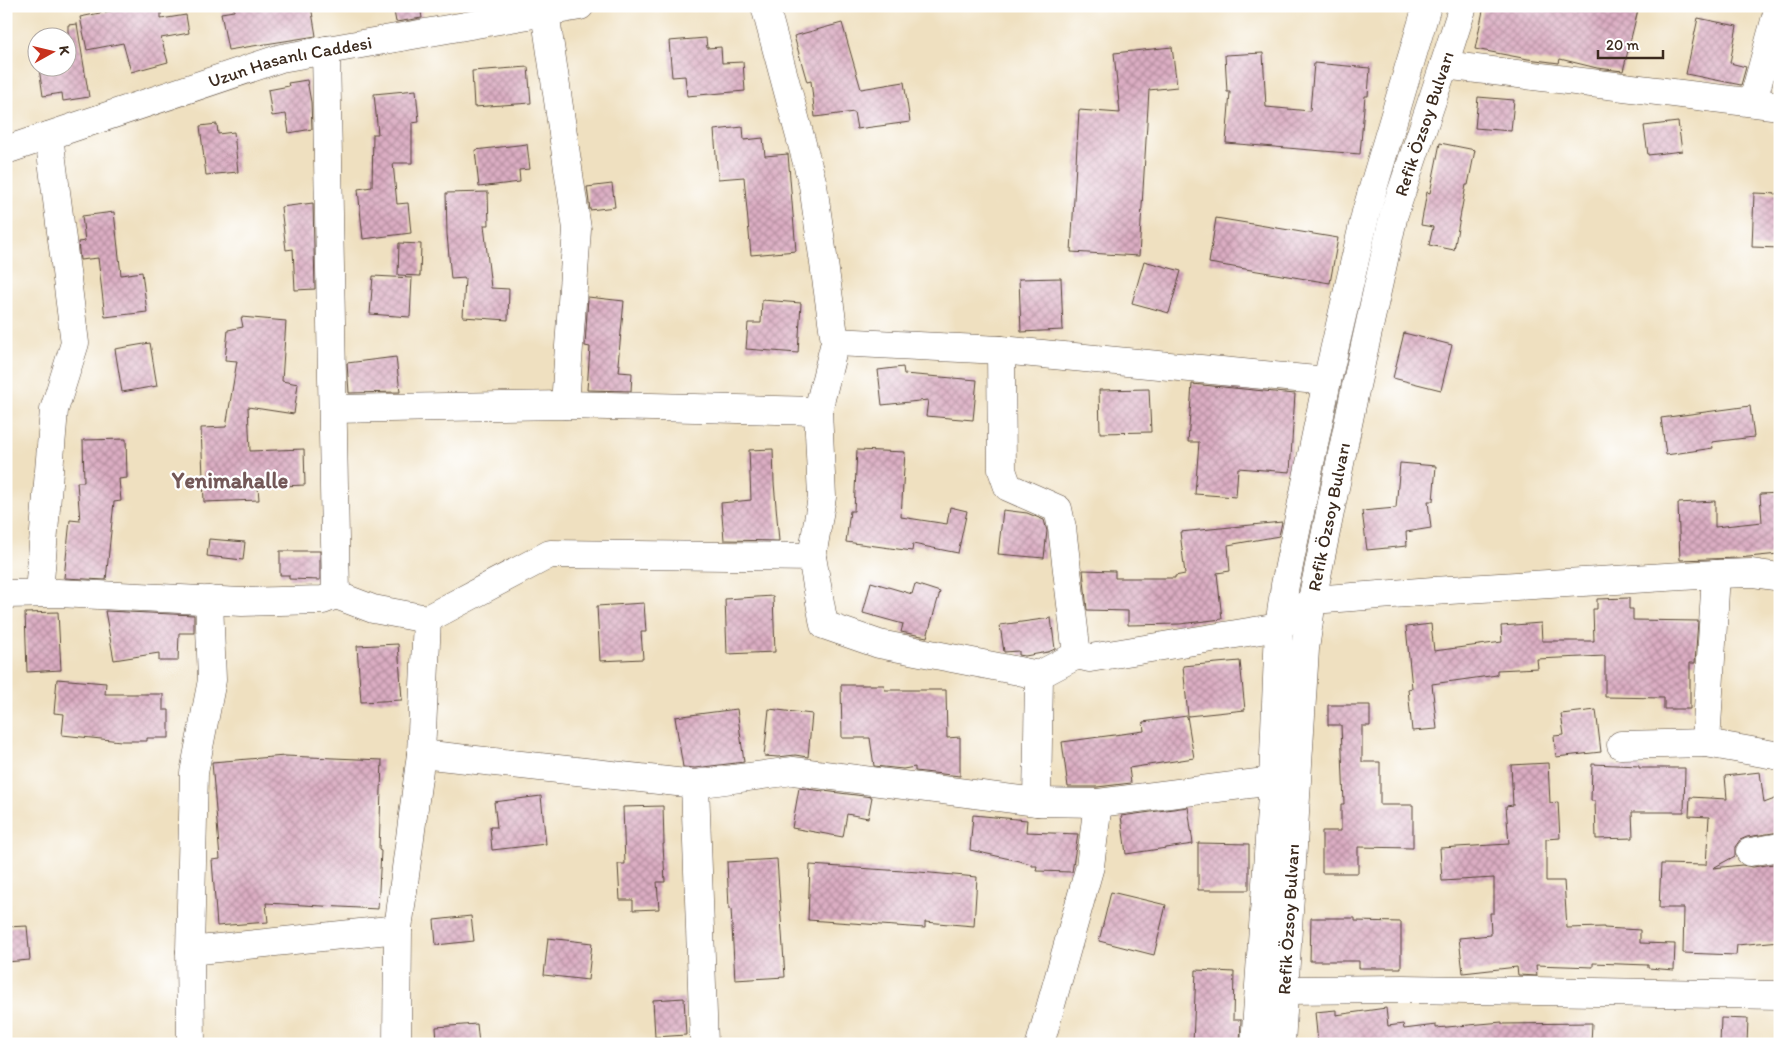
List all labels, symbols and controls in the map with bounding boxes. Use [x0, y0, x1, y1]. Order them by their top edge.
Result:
north arrow [28, 28, 78, 78]
scale bar [1598, 28, 1664, 60]
street label: Uzun Hasanlı Caddesi [205, 31, 374, 93]
text: 20 m [1606, 36, 1640, 54]
text: K [55, 45, 74, 57]
street label: Refik Özsoy Bulvarı [1390, 49, 1459, 199]
street label: Refik Özsoy Bulvarı [1303, 441, 1355, 593]
district label: Yenimahalle [171, 467, 288, 494]
street label: Refik Özsoy Bulvarı [1273, 843, 1304, 995]

